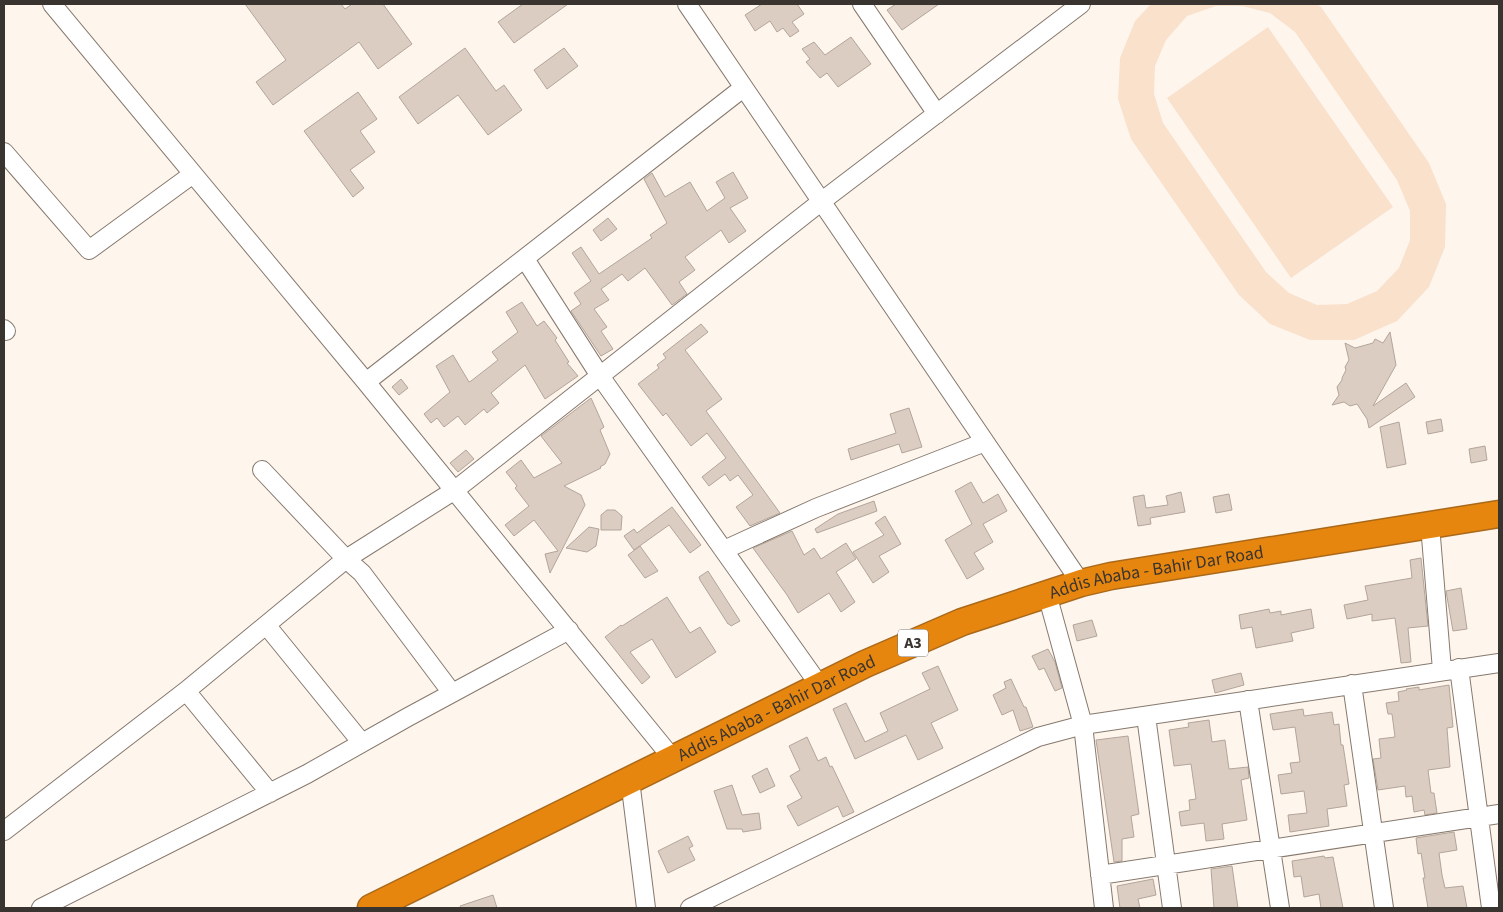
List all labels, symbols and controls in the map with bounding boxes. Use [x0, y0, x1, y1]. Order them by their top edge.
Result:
street label: Addis Ababa - Bahir Dar Road [1046, 539, 1265, 605]
road number: A3 [898, 630, 928, 656]
street label: Addis Ababa - Bahir Dar Road [673, 649, 879, 767]

